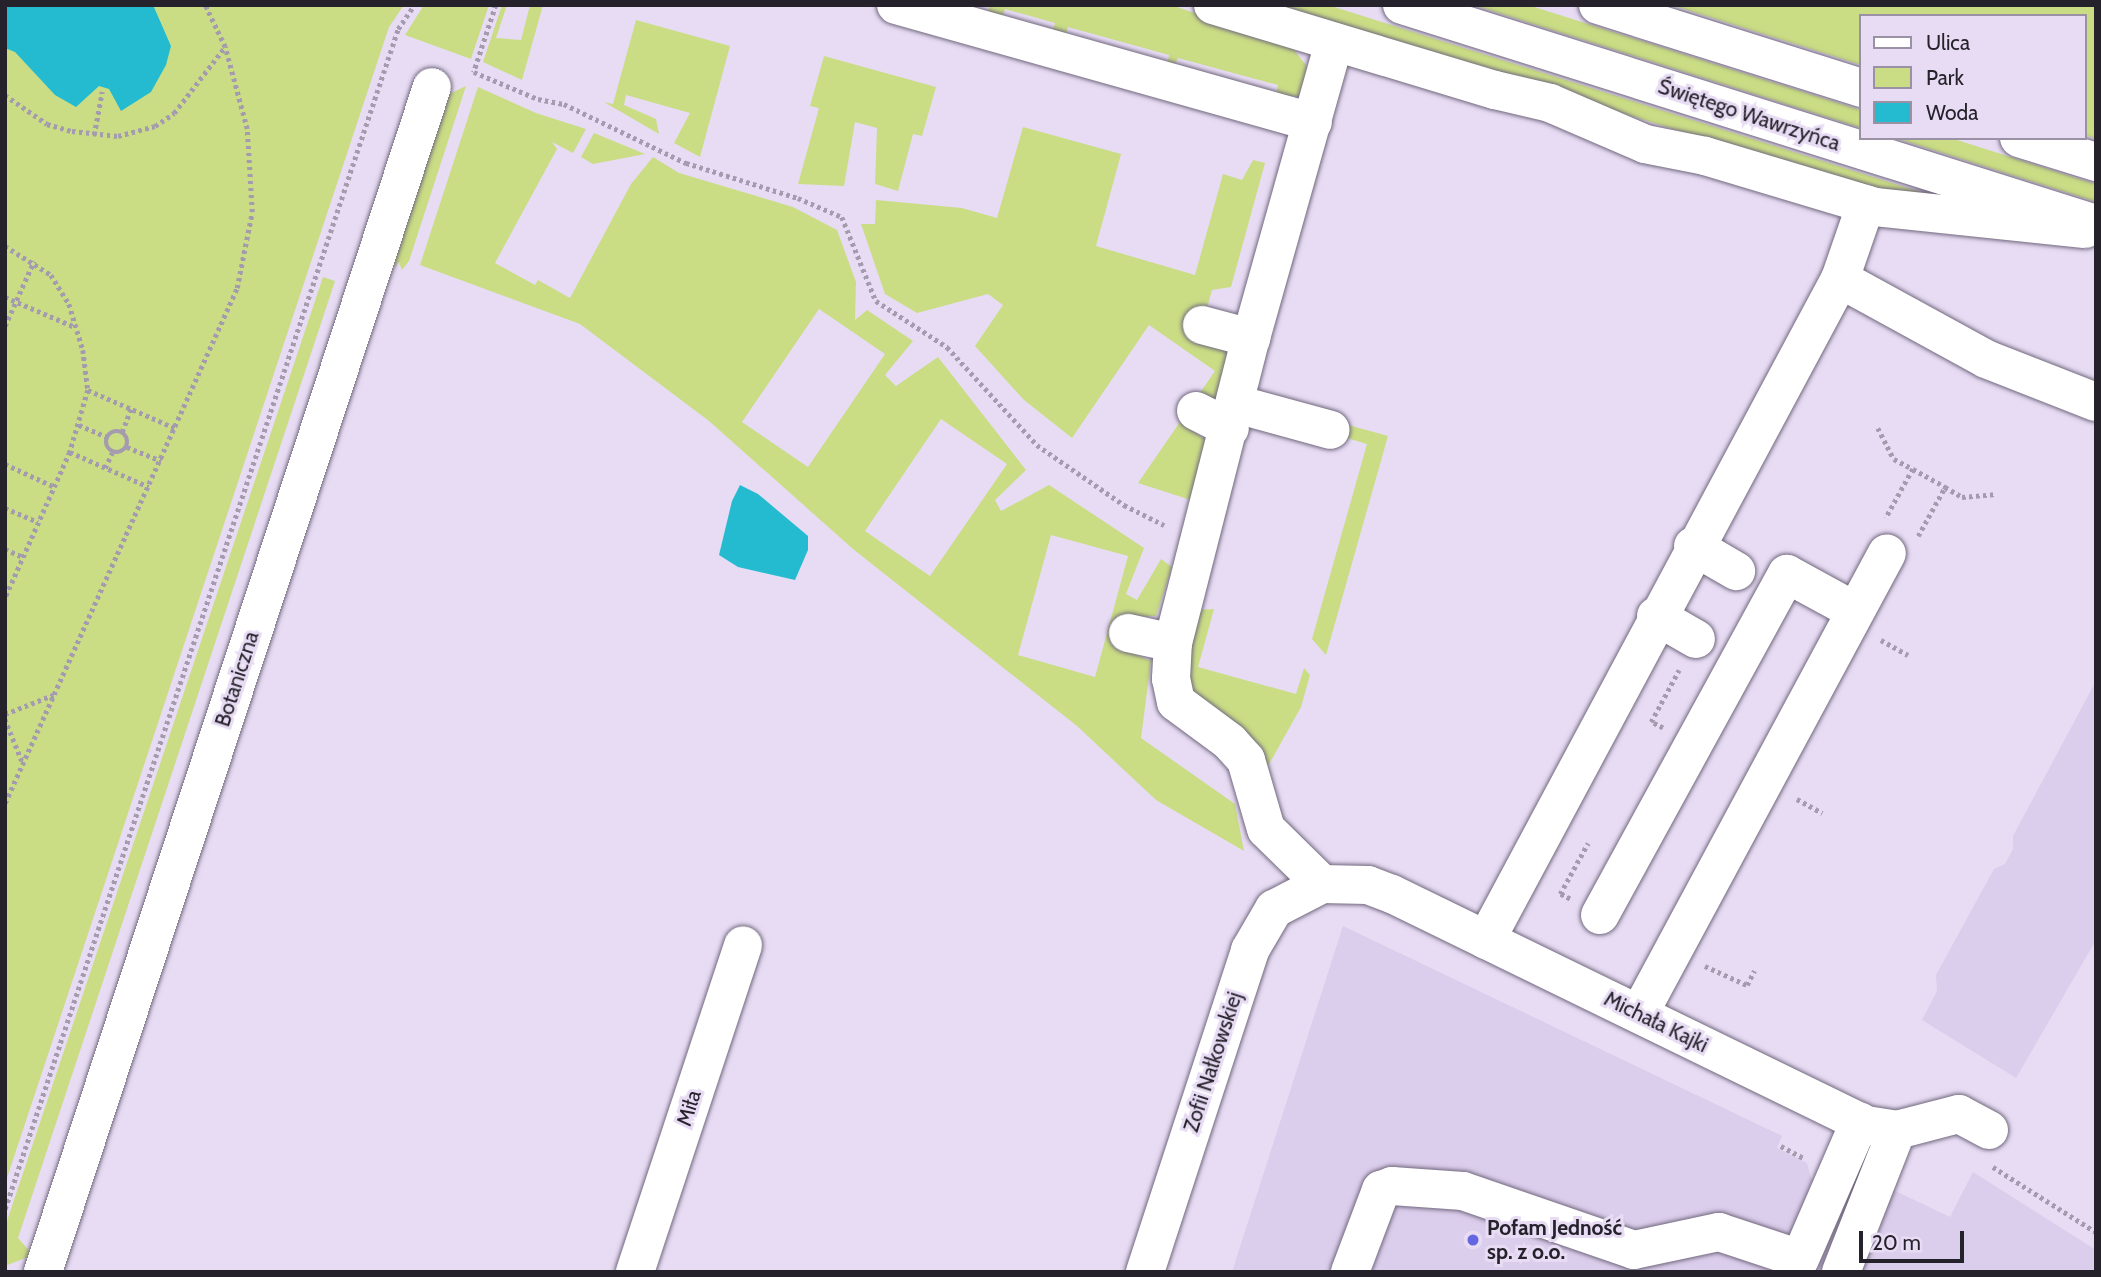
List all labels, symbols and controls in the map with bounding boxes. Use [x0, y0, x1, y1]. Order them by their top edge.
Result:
legend [1860, 14, 2087, 140]
text: Ulica [1926, 30, 1970, 55]
text: Park [1926, 65, 1964, 90]
street label: Świętego Wawrzyńca [1655, 74, 1843, 156]
text: Woda [1926, 100, 1978, 125]
street label: Botaniczna [210, 628, 264, 730]
street label: Michała Kajki [1600, 986, 1712, 1058]
street label: Zofii Nałkowskiej [1178, 989, 1248, 1135]
street label: Miła [671, 1087, 707, 1129]
place label: Pofam Jedność sp. z o.o. [1487, 1215, 1622, 1265]
scale bar [1863, 1218, 1968, 1262]
text: 20 m [1872, 1230, 1921, 1255]
marker: Pofam Jedność sp. z o.o. [1465, 1232, 1481, 1248]

